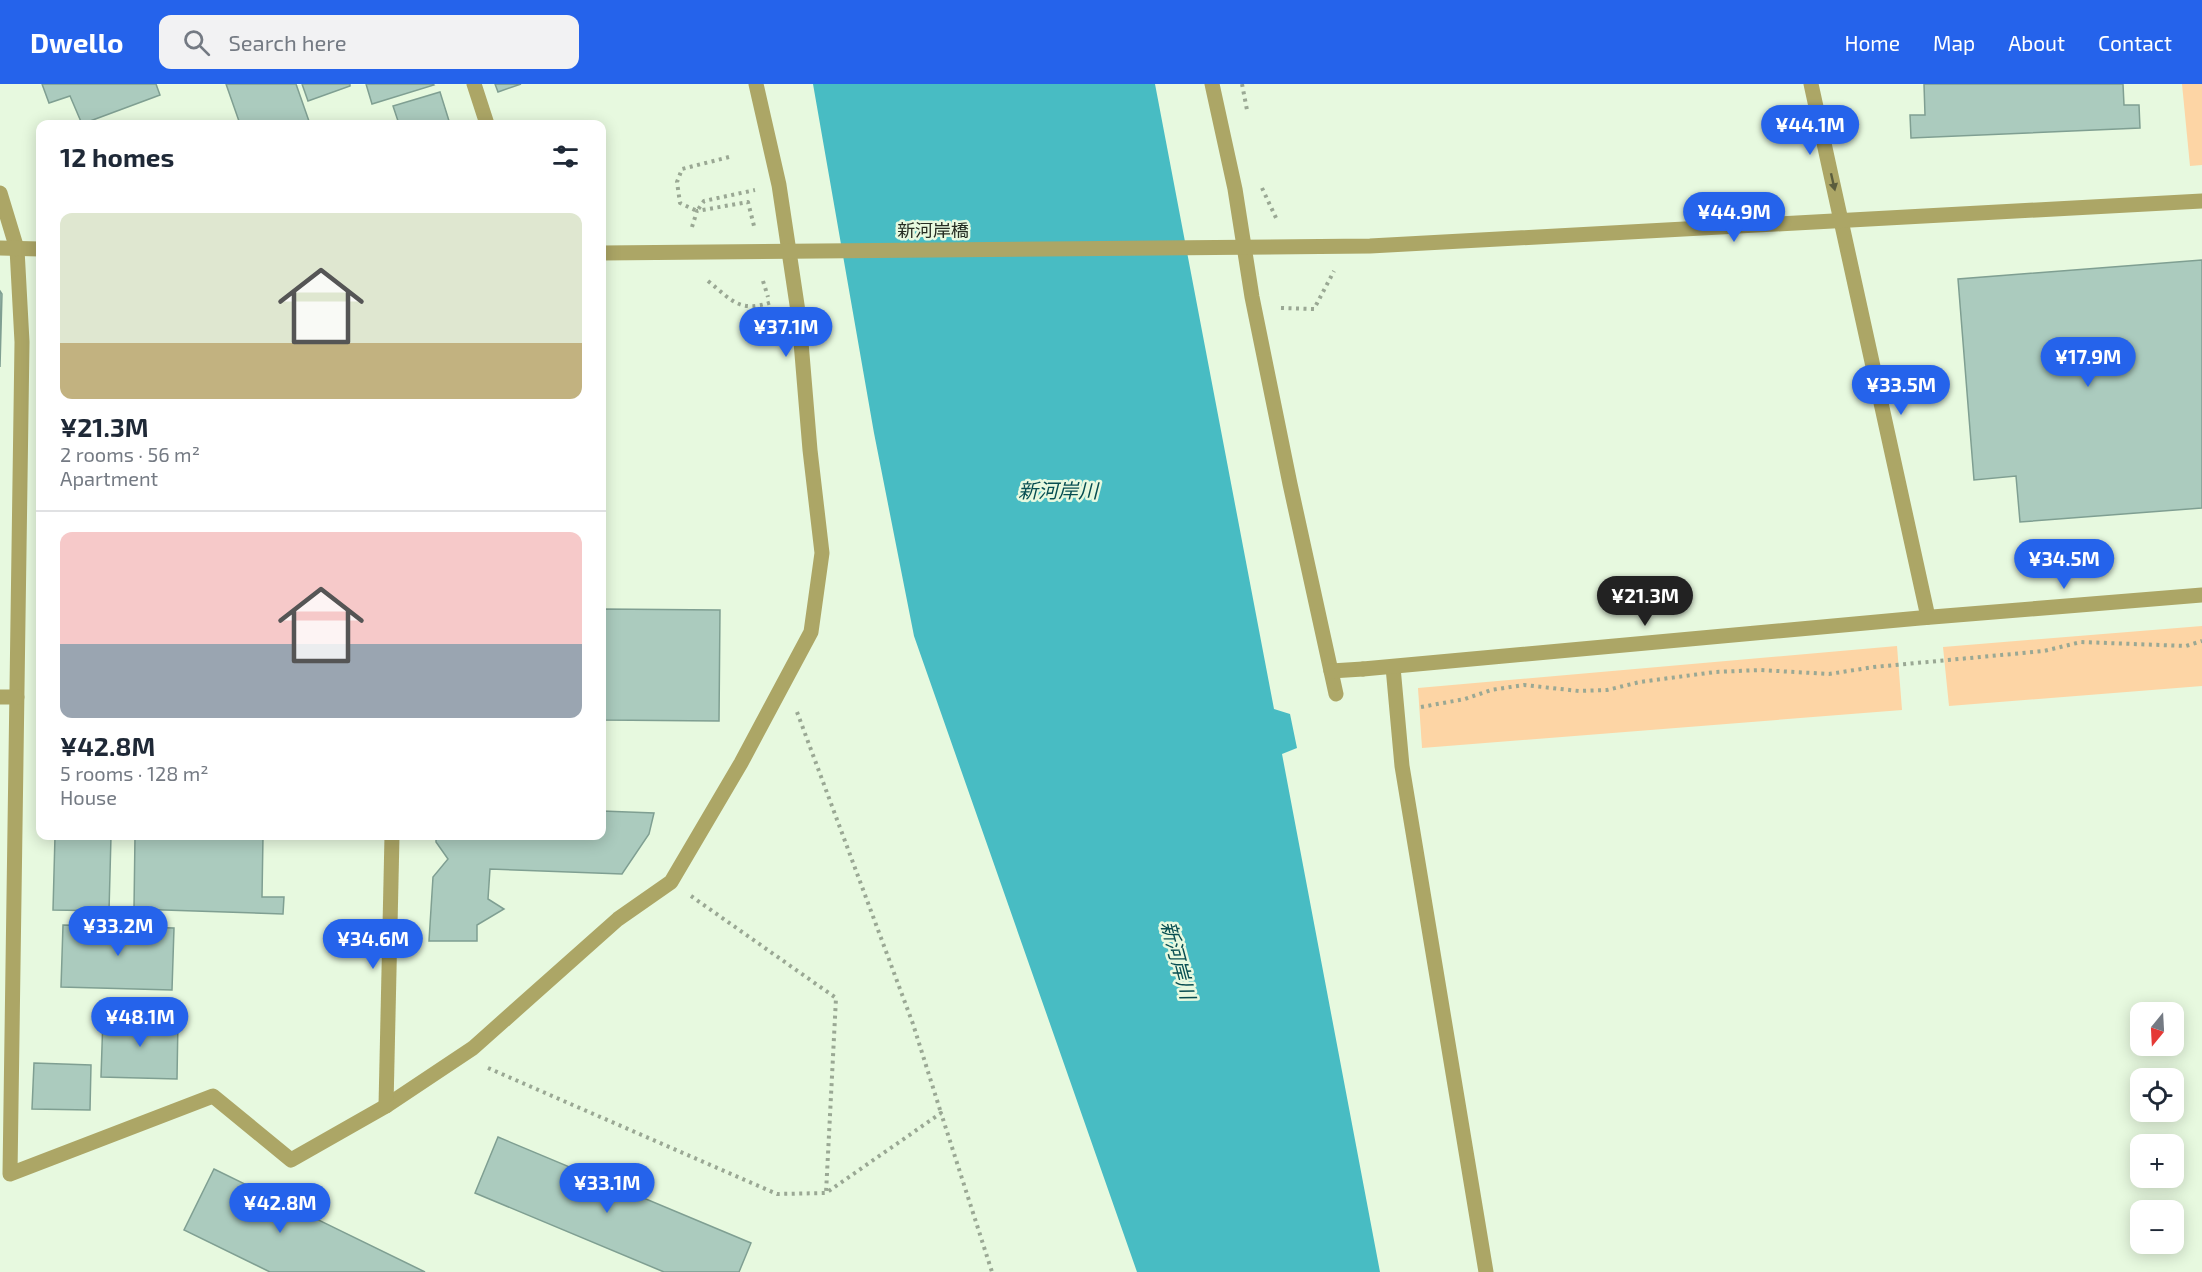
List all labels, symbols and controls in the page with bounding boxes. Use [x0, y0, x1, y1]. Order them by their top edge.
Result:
search box [159, 15, 579, 69]
text: Dwello [30, 25, 123, 59]
icon: search [180, 26, 213, 59]
text: Search here [228, 29, 347, 55]
text: Home [1844, 30, 1900, 55]
text: Map [1933, 30, 1975, 55]
text: About [2008, 30, 2065, 55]
text: Contact [2098, 30, 2172, 55]
pin: ¥44.1M [1761, 105, 1859, 156]
text: ¥44.1M [1775, 112, 1845, 136]
icon: filters [549, 140, 582, 173]
text: 12 homes [60, 141, 174, 172]
one-way arrow [1829, 173, 1838, 192]
pin: ¥44.9M [1685, 192, 1783, 243]
text: ¥44.9M [1697, 199, 1771, 223]
street label: 新河岸橋 [897, 219, 969, 241]
icon: home [267, 252, 375, 360]
pin: ¥37.1M [737, 307, 835, 358]
text: ¥37.1M [753, 314, 819, 338]
pin: ¥17.9M [2039, 337, 2137, 388]
text: ¥17.9M [2055, 344, 2121, 368]
pin: ¥33.5M [1852, 365, 1950, 416]
text: ¥33.5M [1866, 372, 1936, 396]
text: ¥21.3M [60, 411, 148, 442]
text: 2 rooms · 56 m² [60, 442, 200, 466]
text: Apartment [60, 466, 158, 490]
water label: 新河岸川 [1018, 478, 1100, 502]
pin: ¥34.5M [2015, 539, 2113, 590]
text: ¥34.5M [2028, 546, 2100, 570]
icon: home [267, 571, 375, 679]
pin: ¥21.3M [1596, 576, 1694, 627]
text: ¥21.3M [1611, 583, 1679, 607]
text: ¥42.8M [60, 730, 155, 761]
text: 5 rooms · 128 m² [60, 761, 209, 785]
text: House [60, 785, 117, 809]
pin: ¥33.2M [69, 906, 167, 957]
text: ¥33.2M [83, 913, 153, 937]
water label: 新河岸川 [1157, 918, 1201, 1003]
pin: ¥34.6M [324, 919, 422, 970]
text: ¥34.6M [337, 926, 409, 950]
pin: ¥48.1M [91, 997, 189, 1048]
north arrow [2130, 1002, 2184, 1056]
map controls [2130, 1002, 2184, 1254]
text: ¥48.1M [105, 1004, 175, 1028]
button: locate [2130, 1068, 2184, 1122]
button: + [2130, 1134, 2184, 1188]
pin: ¥33.1M [558, 1163, 656, 1214]
text: ¥33.1M [574, 1170, 640, 1194]
pin: ¥42.8M [231, 1183, 329, 1234]
text: ¥42.8M [243, 1190, 317, 1214]
button: − [2130, 1200, 2184, 1254]

